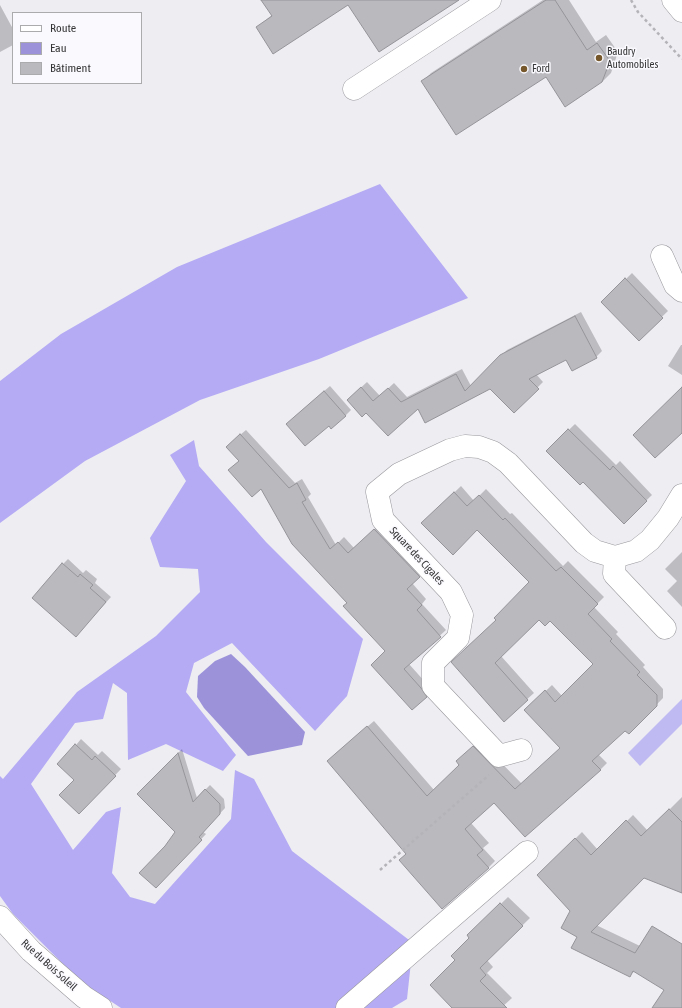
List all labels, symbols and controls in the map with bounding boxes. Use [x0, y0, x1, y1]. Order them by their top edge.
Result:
legend [12, 12, 142, 84]
text: Route [50, 21, 76, 35]
text: Eau [50, 41, 67, 55]
place label: Baudry Automobiles [607, 45, 658, 71]
marker: Baudry Automobiles [594, 53, 604, 63]
text: Bâtiment [50, 61, 91, 75]
place label: Ford [532, 62, 550, 76]
marker: Ford [519, 64, 529, 74]
street label: Square des Cigales [387, 524, 447, 588]
street label: Rue du Bois Soleil [18, 936, 80, 994]

